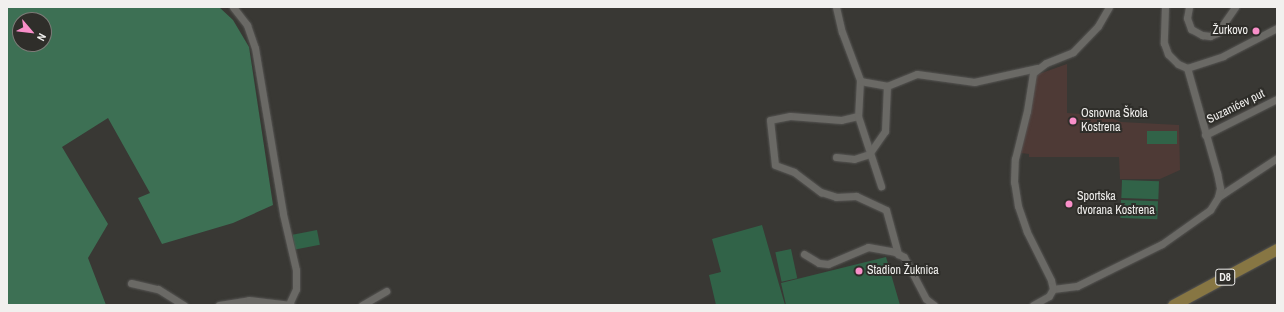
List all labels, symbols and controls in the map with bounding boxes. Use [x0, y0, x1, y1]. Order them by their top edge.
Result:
north arrow [12, 12, 52, 52]
place label: Žurkovo [1212, 24, 1248, 38]
marker: Žurkovo [1251, 26, 1261, 36]
text: N [34, 31, 49, 43]
street label: Suzanićev put [1205, 87, 1267, 127]
place label: Osnovna Škola Kostrena [1081, 107, 1148, 135]
marker: Osnovna Škola Kostrena [1068, 116, 1078, 126]
place label: Sportska dvorana Kostrena [1077, 190, 1155, 218]
marker: Sportska dvorana Kostrena [1064, 199, 1074, 209]
place label: Stadion Žuknica [867, 264, 939, 278]
marker: Stadion Žuknica [854, 266, 864, 276]
road number: D8 [1215, 268, 1235, 286]

